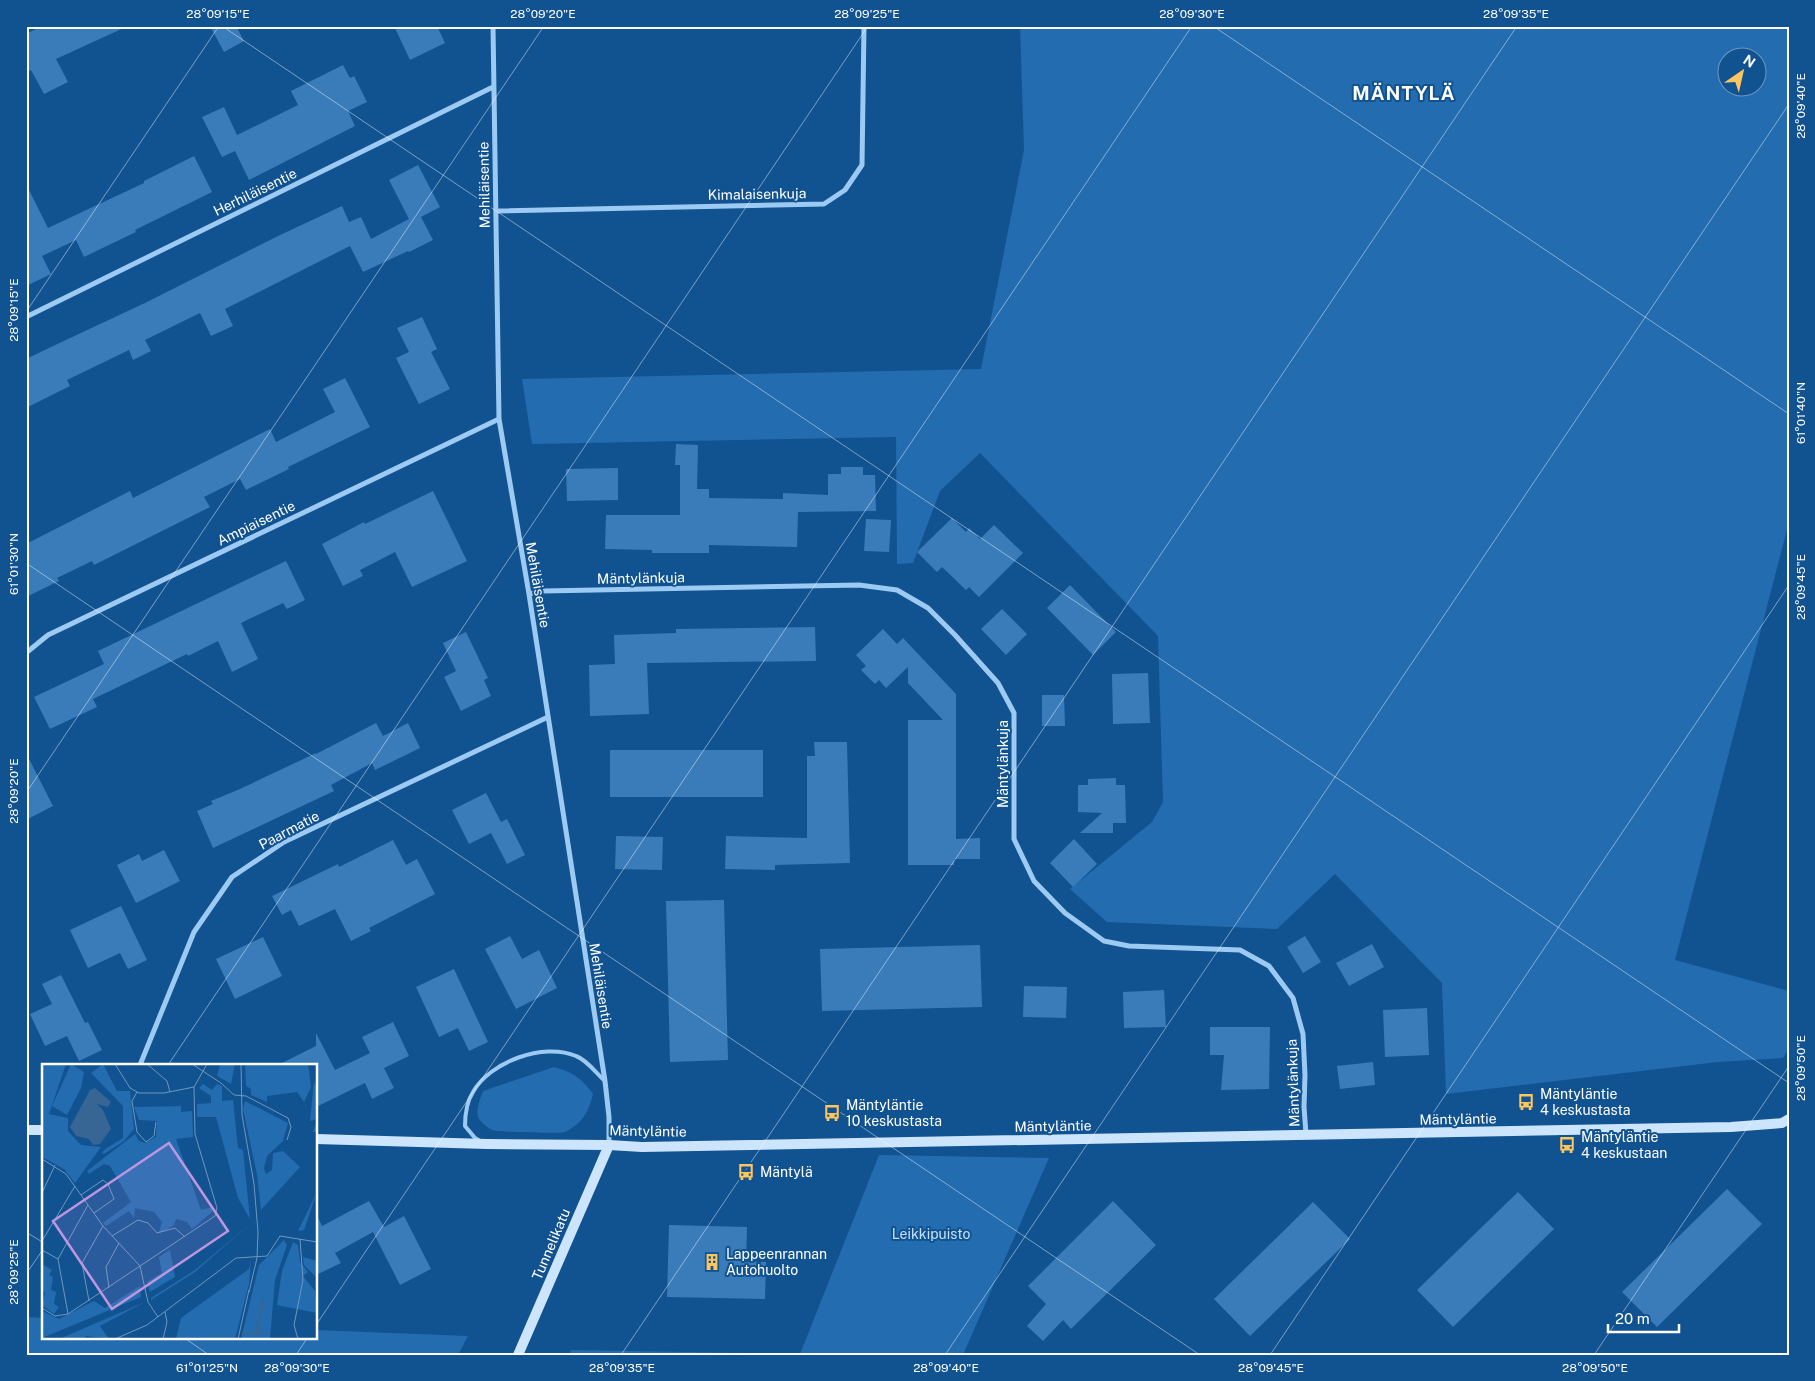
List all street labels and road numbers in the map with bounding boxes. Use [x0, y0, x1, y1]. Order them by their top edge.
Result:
street label: Mehiläisentie [475, 141, 493, 229]
street label: Herhiläisentie [211, 165, 299, 219]
street label: Kimalaisenkuja [708, 185, 806, 203]
street label: Ampiaisentie [214, 497, 298, 549]
street label: Mehiläisentie [523, 541, 553, 629]
street label: Mäntylänkuja [597, 569, 685, 587]
street label: Mäntylänkuja [995, 720, 1011, 808]
street label: Paarmatie [256, 807, 322, 853]
street label: Mehiläisentie [586, 942, 616, 1030]
street label: Mäntylänkuja [1283, 1039, 1303, 1127]
street label: Mäntyläntie [1419, 1110, 1497, 1128]
street label: Mäntyläntie [1014, 1117, 1092, 1135]
street label: Mäntyläntie [609, 1122, 687, 1140]
street label: Tunnelikatu [529, 1206, 573, 1282]

